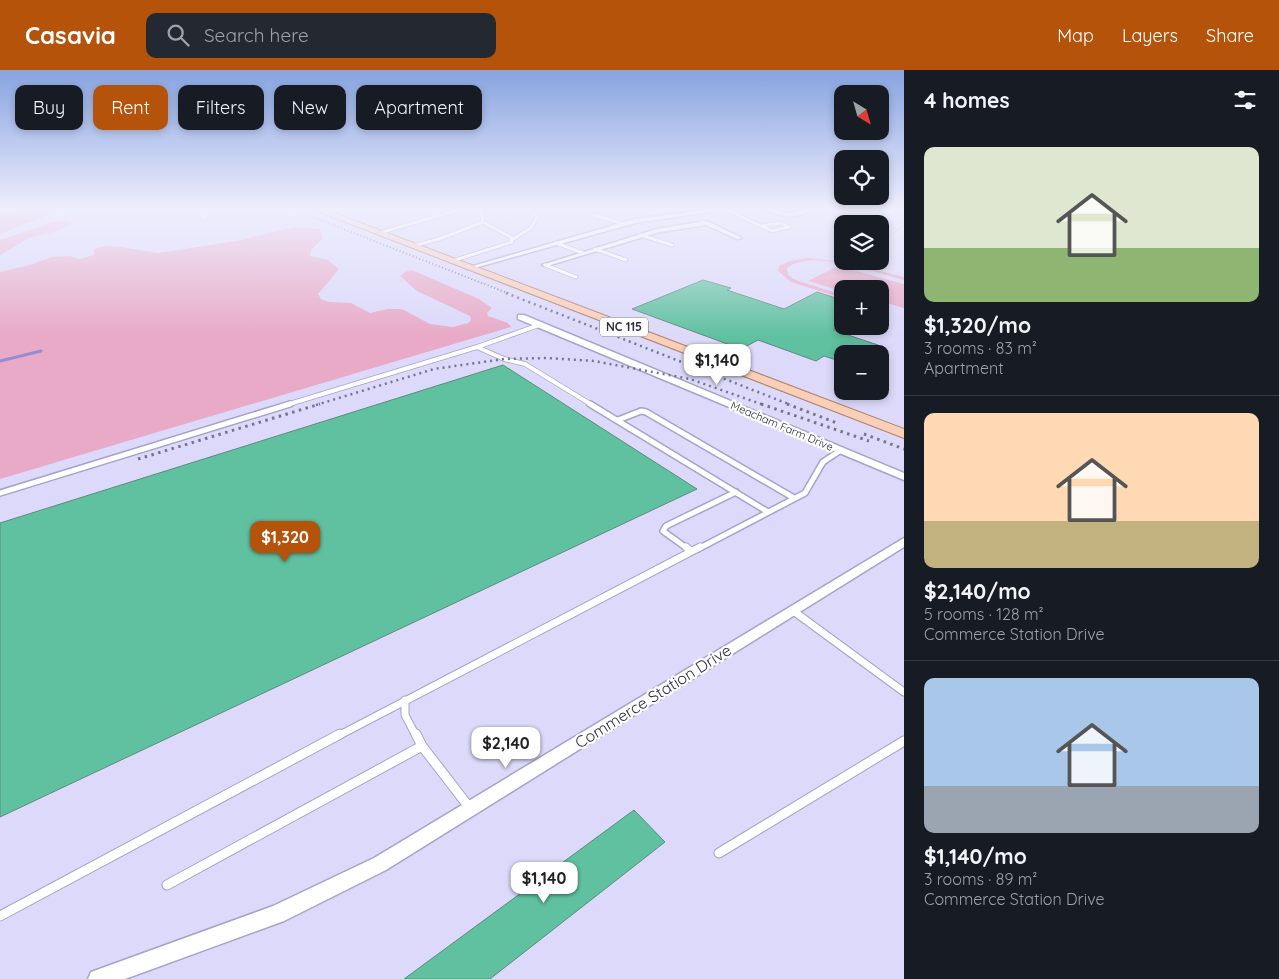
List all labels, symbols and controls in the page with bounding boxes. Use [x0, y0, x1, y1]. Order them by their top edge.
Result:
search box [146, 13, 496, 58]
text: Casavia [25, 20, 116, 50]
icon: search [164, 21, 192, 49]
text: Search here [204, 23, 309, 47]
text: Map [1057, 24, 1094, 47]
text: Layers [1122, 24, 1178, 47]
text: Share [1206, 24, 1254, 47]
chip: Buy [15, 85, 83, 130]
chip: Rent [93, 85, 168, 130]
chip: Filters [178, 85, 264, 130]
chip: New [274, 85, 346, 130]
chip: Apartment [356, 85, 482, 130]
north arrow [834, 85, 889, 140]
map controls [834, 85, 889, 400]
icon: filters [1231, 86, 1259, 114]
text: 4 homes [924, 87, 1010, 113]
button: locate [834, 150, 889, 205]
icon: home [1047, 180, 1137, 270]
button: layers [834, 215, 889, 270]
button: + [834, 280, 889, 335]
text: $1,320/mo [924, 312, 1031, 338]
road number: NC 115 [600, 318, 648, 336]
text: 3 rooms · 83 m² [924, 338, 1037, 358]
pin: $1,140 [676, 344, 758, 386]
button: − [834, 345, 889, 400]
text: $1,140 [695, 350, 739, 370]
text: Apartment [924, 358, 1004, 378]
street label: Meacham Farm Drive [729, 398, 835, 454]
icon: home [1047, 445, 1137, 535]
pin: $1,320 [244, 520, 326, 563]
text: $1,320 [261, 527, 309, 547]
text: $2,140/mo [924, 578, 1031, 604]
text: 5 rooms · 128 m² [924, 604, 1044, 624]
text: Commerce Station Drive [924, 624, 1105, 644]
street label: Commerce Station Drive [571, 640, 735, 752]
icon: home [1047, 710, 1137, 800]
pin: $2,140 [465, 726, 547, 769]
text: $2,140 [482, 733, 530, 753]
text: $1,140/mo [924, 843, 1027, 869]
pin: $1,140 [503, 862, 585, 904]
text: $1,140 [522, 868, 566, 888]
text: 3 rooms · 89 m² [924, 869, 1037, 889]
text: Commerce Station Drive [924, 889, 1105, 909]

